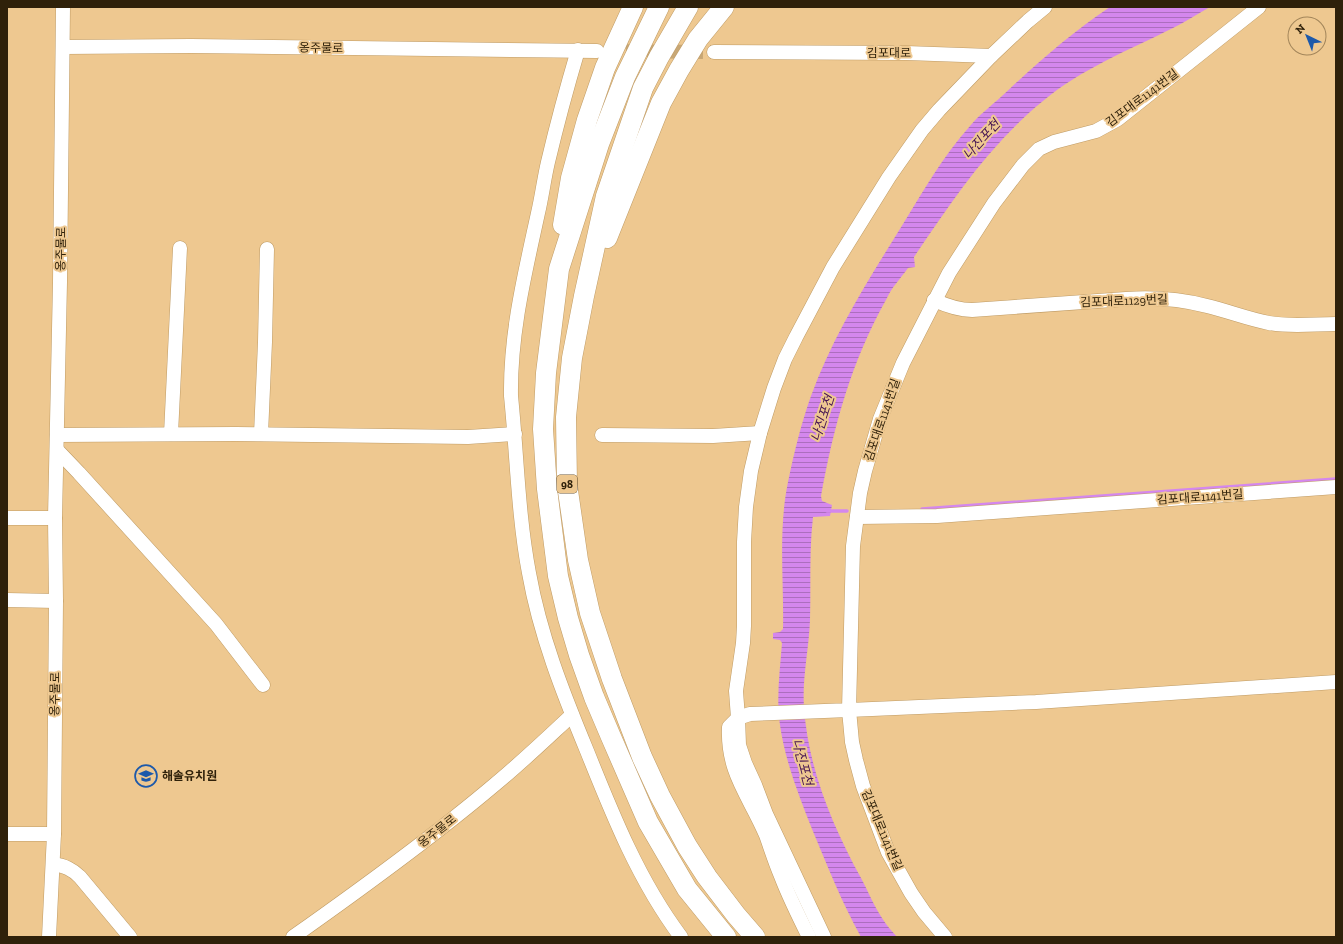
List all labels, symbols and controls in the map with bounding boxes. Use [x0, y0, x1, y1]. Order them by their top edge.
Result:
north arrow [1287, 16, 1327, 56]
text: N [1293, 21, 1308, 37]
street label: 옹주물로 [299, 41, 343, 55]
street label: 김포대로 [867, 46, 911, 60]
street label: 김포대로1141번길 [1103, 66, 1181, 130]
water label: 나진포천 [960, 116, 1004, 162]
street label: 옹주물로 [54, 227, 68, 271]
street label: 김포대로1129번길 [1080, 292, 1168, 310]
street label: 김포대로1141번길 [861, 377, 903, 463]
water label: 나진포천 [808, 392, 837, 443]
road number: 98 [557, 475, 577, 493]
street label: 김포대로1141번길 [1156, 487, 1244, 507]
street label: 옹주물로 [48, 672, 62, 716]
water label: 나진포천 [789, 737, 816, 788]
school or university icon: 해솔유치원 [133, 763, 159, 789]
place label: 해솔유치원 [162, 769, 217, 783]
street label: 김포대로1141번길 [859, 787, 905, 873]
street label: 옹주물로 [415, 812, 459, 850]

